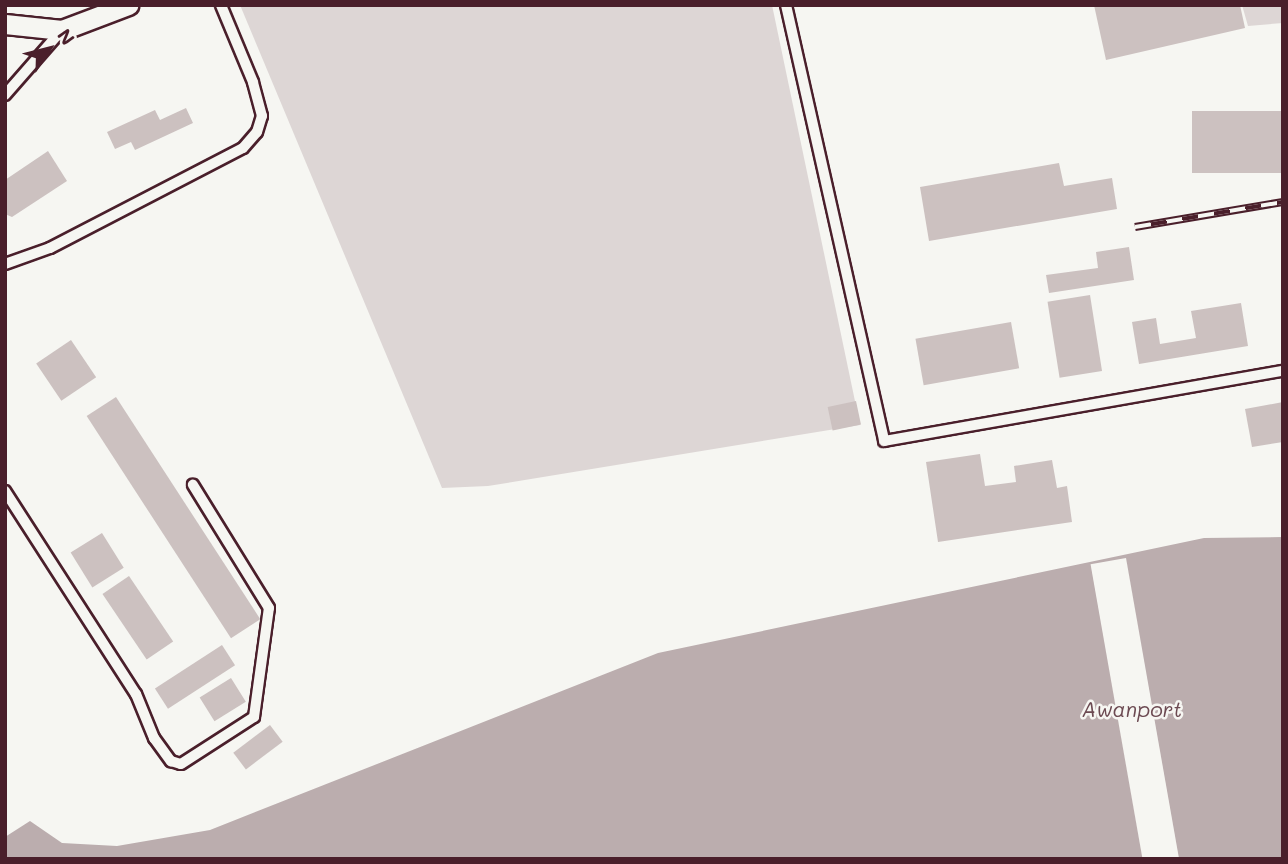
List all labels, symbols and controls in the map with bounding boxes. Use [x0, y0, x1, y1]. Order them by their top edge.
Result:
north arrow [14, 14, 84, 84]
text: N [52, 24, 81, 50]
water label: Awanport [1082, 696, 1182, 722]

